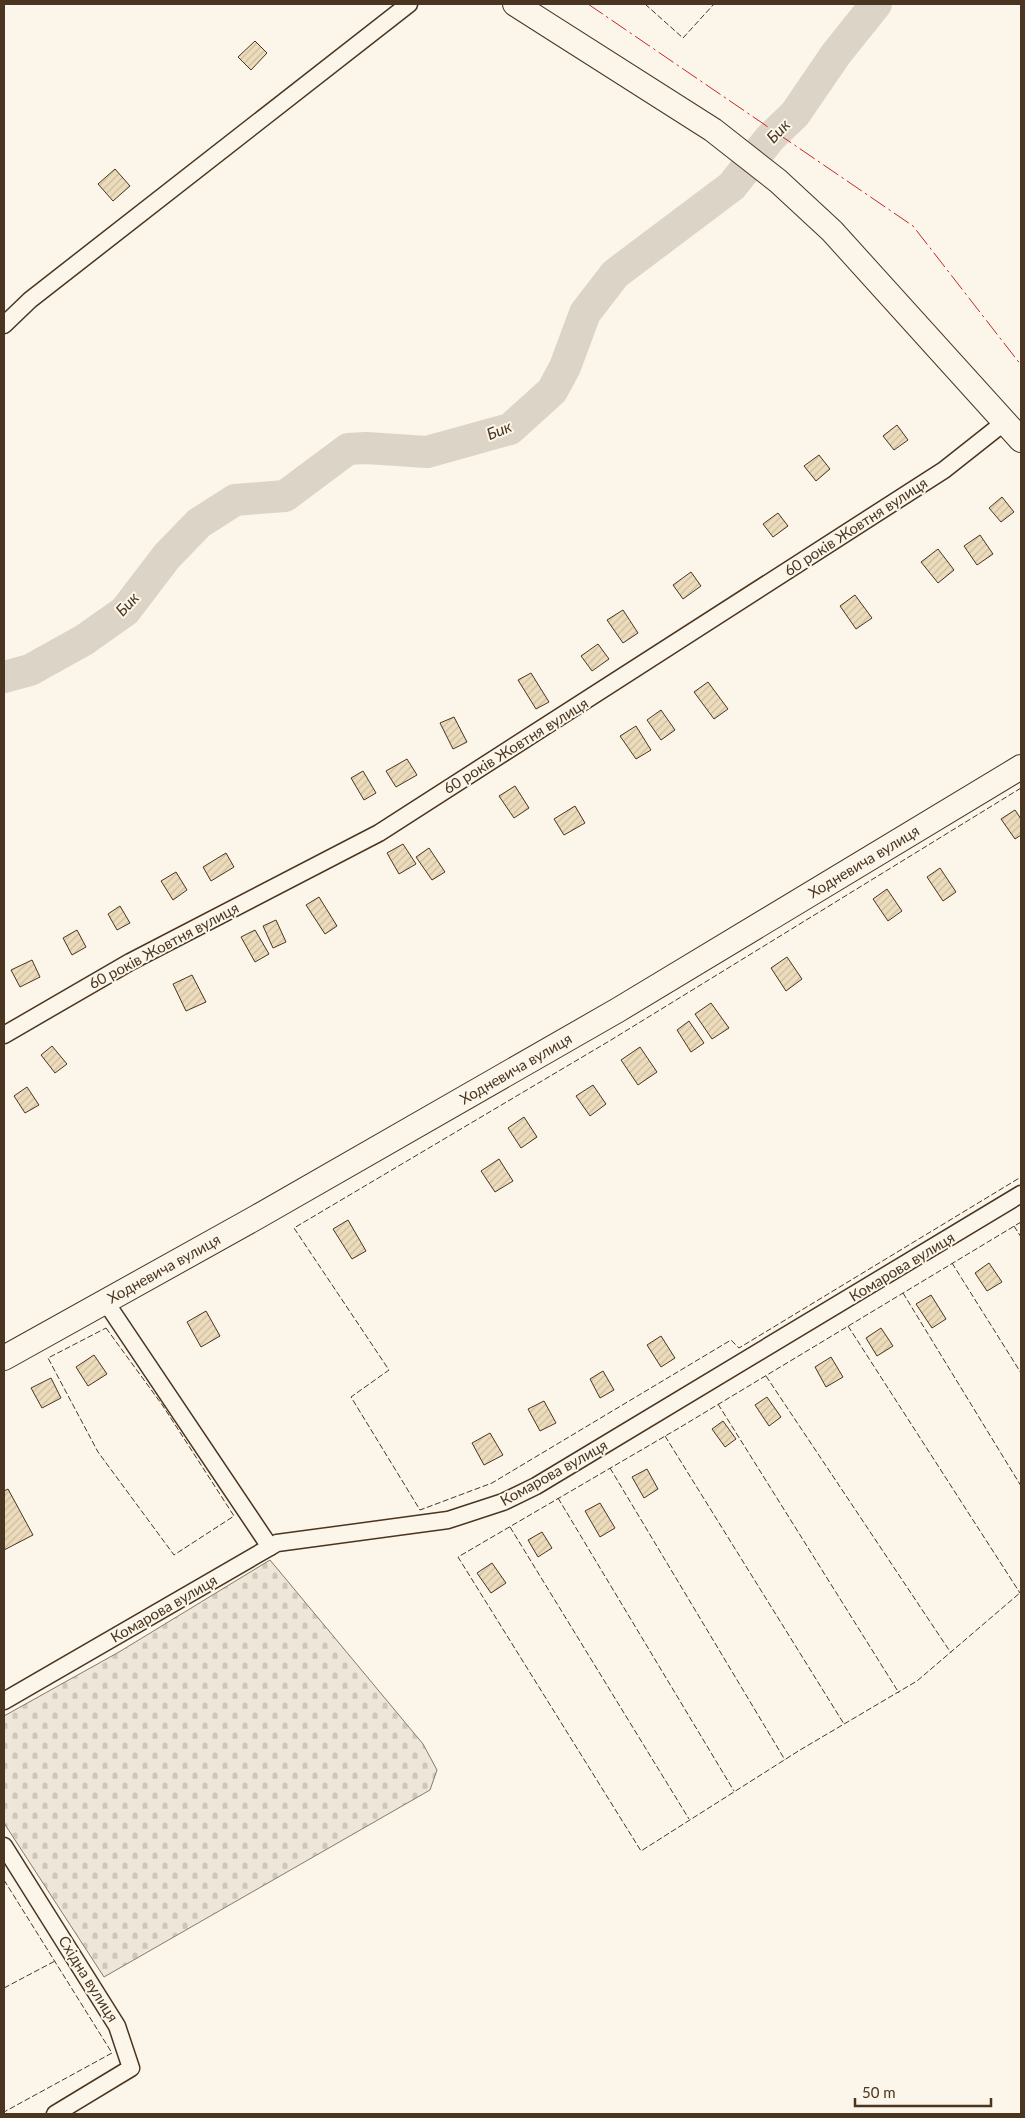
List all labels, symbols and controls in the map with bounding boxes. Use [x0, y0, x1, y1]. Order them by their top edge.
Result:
water label: Бик [762, 115, 793, 146]
water label: Бик [484, 416, 514, 443]
street label: 60 років Жовтня вулиця [781, 473, 930, 579]
water label: Бик [111, 588, 142, 619]
street label: 60 років Жовтня вулиця [440, 693, 591, 797]
street label: Ходневича вулиця [805, 821, 922, 901]
street label: 60 років Жовтня вулиця [86, 898, 242, 992]
street label: Ходневича вулиця [456, 1029, 575, 1107]
street label: Комарова вулиця [845, 1228, 957, 1305]
street label: Ходневича вулиця [104, 1230, 223, 1307]
street label: Комарова вулиця [497, 1435, 610, 1509]
street label: Комарова вулиця [107, 1570, 220, 1646]
street label: Східна вулиця [55, 1932, 123, 2025]
scale bar [855, 2076, 991, 2108]
text: 50 m [862, 2083, 896, 2101]

